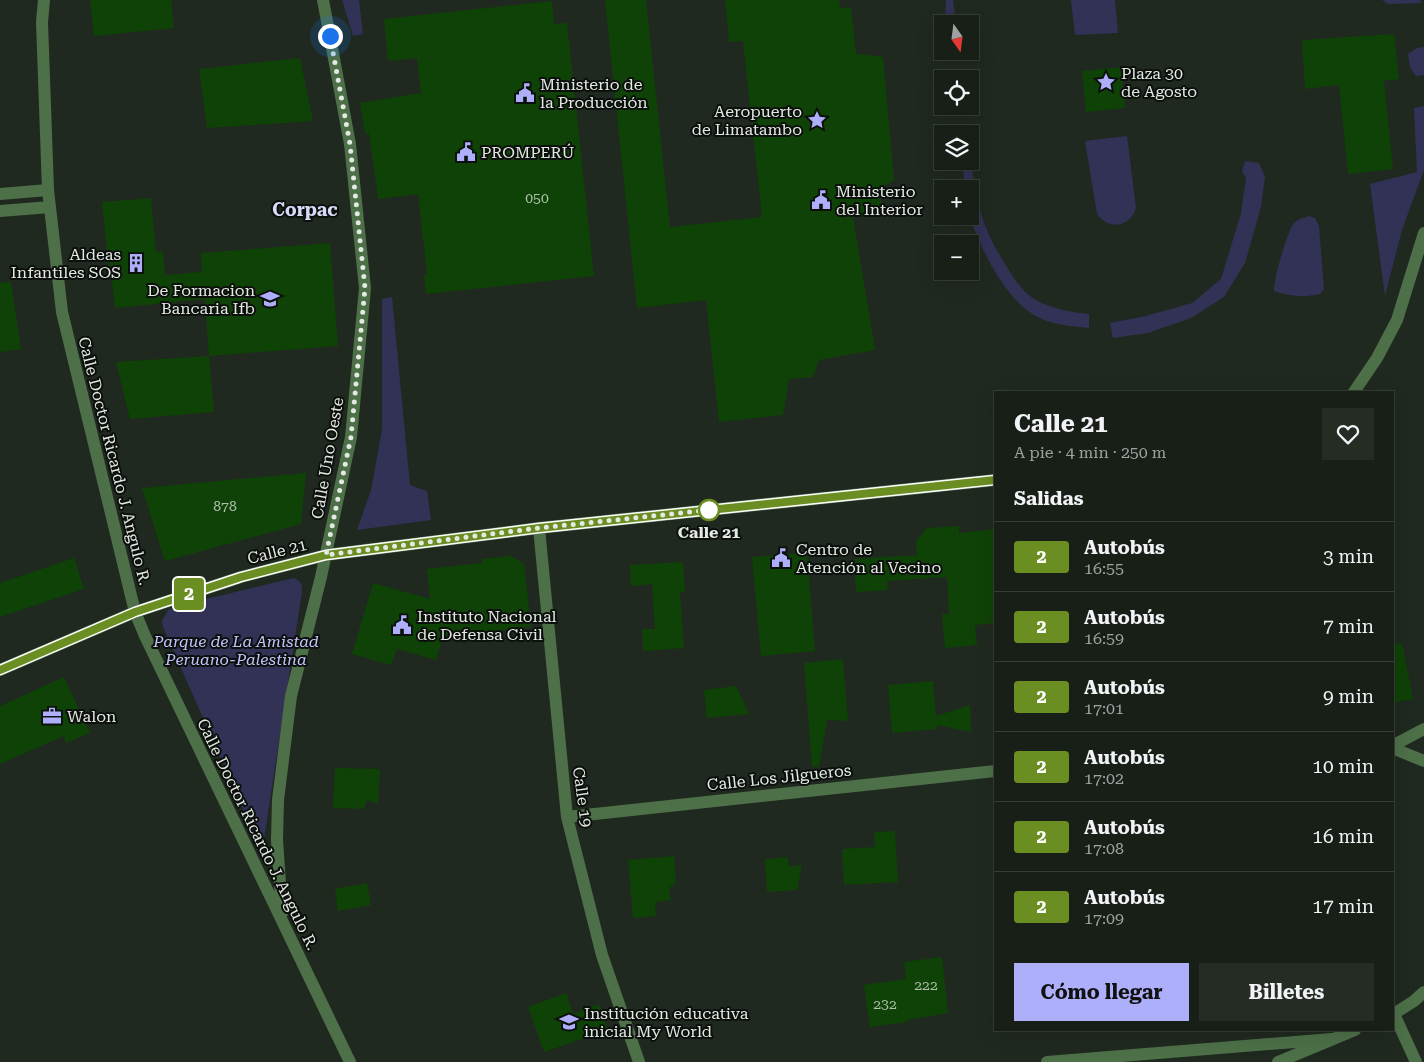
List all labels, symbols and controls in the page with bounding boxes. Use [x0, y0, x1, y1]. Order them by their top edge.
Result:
north arrow [934, 15, 979, 60]
map controls [934, 15, 979, 280]
your location [318, 24, 343, 49]
place label: Plaza 30 de Agosto [1121, 64, 1197, 101]
button: locate [934, 70, 979, 115]
place icon: Plaza 30 de Agosto [1095, 71, 1117, 93]
place label: Ministerio de la Producción [540, 75, 648, 112]
public building icon: Ministerio de la Producción [514, 82, 536, 104]
place label: Aeropuerto de Limatambo [692, 102, 802, 139]
place icon: Aeropuerto de Limatambo [806, 109, 828, 131]
button: layers [934, 125, 979, 170]
public building icon: PROMPERÚ [455, 141, 477, 163]
place label: PROMPERÚ [481, 143, 574, 162]
button: + [934, 180, 979, 225]
place label: Ministerio del Interior [836, 182, 923, 219]
public building icon: Ministerio del Interior [810, 189, 832, 211]
house number: 050 [525, 190, 549, 206]
district label: Corpac [272, 199, 338, 220]
button: − [934, 235, 979, 280]
place label: Aldeas Infantiles SOS [11, 245, 121, 282]
building icon: Aldeas Infantiles SOS [125, 252, 147, 274]
place label: De Formacion Bancaria Ifb [147, 281, 255, 318]
school or university icon: De Formacion Bancaria Ifb [259, 288, 281, 310]
street label: Calle Doctor Ricardo J. Angulo R. [74, 335, 155, 587]
street label: Calle Uno Oeste [307, 396, 348, 520]
button: heart [1322, 408, 1374, 460]
text: Calle 21 [1014, 410, 1108, 438]
text: A pie · 4 min · 250 m [1014, 443, 1166, 462]
text: Salidas [1014, 487, 1084, 510]
house number: 878 [213, 498, 237, 514]
marker: Calle 21 [698, 499, 720, 521]
place label: Calle 21 [678, 523, 740, 542]
street label: Calle 21 [245, 535, 309, 568]
text: Autobús [1084, 536, 1165, 559]
place label: Centro de Atención al Vecino [796, 540, 941, 577]
text: 3 min [1323, 545, 1374, 568]
text: 2 [1036, 546, 1047, 567]
public building icon: Centro de Atención al Vecino [770, 547, 792, 569]
text: 16:55 [1084, 559, 1124, 578]
line badge: 2 [173, 578, 205, 610]
text: 2 [184, 583, 194, 604]
text: Autobús [1084, 606, 1165, 629]
place label: Instituto Nacional de Defensa Civil [417, 607, 557, 644]
public building icon: Instituto Nacional de Defensa Civil [391, 614, 413, 636]
text: 7 min [1323, 615, 1374, 638]
text: 2 [1036, 616, 1047, 637]
text: 16:59 [1084, 629, 1124, 648]
park label: Parque de La Amistad Peruano-Palestina [152, 632, 319, 669]
text: Autobús [1084, 676, 1165, 699]
text: 9 min [1323, 685, 1374, 708]
text: 2 [1036, 686, 1047, 707]
text: 17:01 [1084, 699, 1124, 718]
office icon: Walon [41, 705, 63, 727]
place label: Walon [67, 707, 116, 726]
street label: Calle Doctor Ricardo J. Angulo R. [193, 715, 322, 953]
text: Autobús [1084, 746, 1165, 769]
text: 10 min [1312, 755, 1374, 778]
text: 2 [1036, 756, 1047, 777]
street label: Calle Los Jilgueros [706, 760, 853, 795]
street label: Calle 19 [569, 766, 596, 829]
text: 17:02 [1084, 769, 1124, 788]
text: Autobús [1084, 816, 1165, 839]
text: 16 min [1312, 825, 1374, 848]
text: 2 [1036, 826, 1047, 847]
text: 17:08 [1084, 839, 1124, 858]
text: Autobús [1084, 886, 1165, 909]
text: 17 min [1312, 895, 1374, 918]
text: 2 [1036, 896, 1047, 917]
text: 17:09 [1084, 909, 1124, 928]
button: Cómo llegar [1014, 963, 1189, 1021]
button: Billetes [1199, 963, 1374, 1021]
house number: 222 [914, 977, 938, 993]
house number: 232 [873, 996, 897, 1012]
place label: Institución educativa inicial My World [584, 1004, 749, 1041]
school or university icon: Institución educativa inicial My World [558, 1011, 580, 1033]

